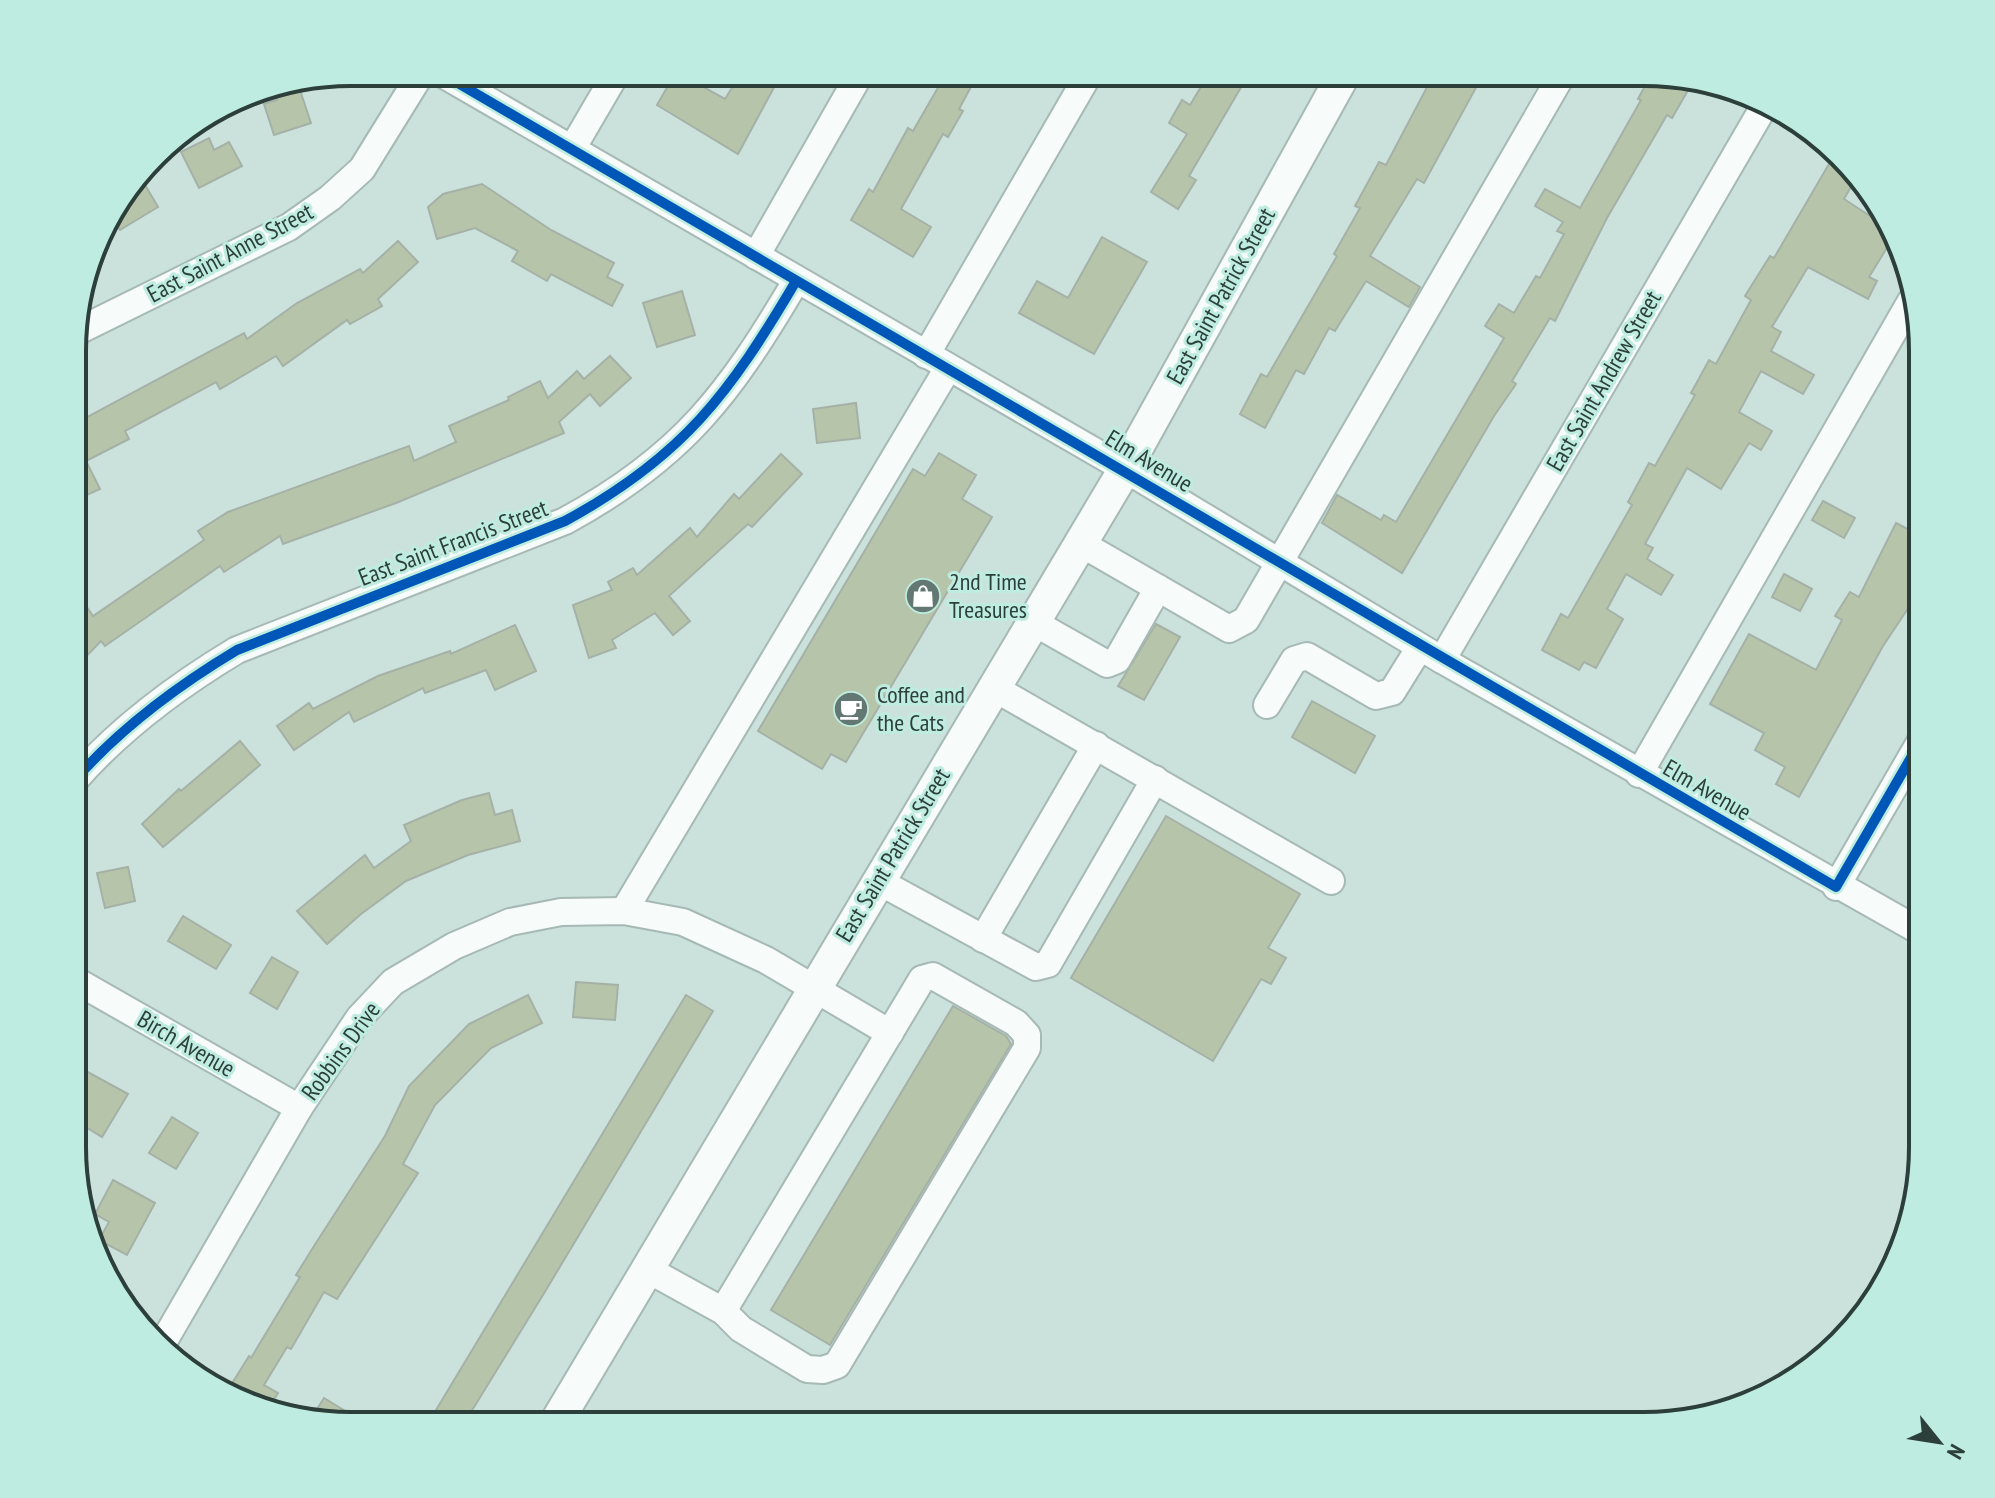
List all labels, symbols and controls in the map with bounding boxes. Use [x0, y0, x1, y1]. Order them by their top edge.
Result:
street label: East Saint Anne Street [141, 196, 318, 309]
street label: East Saint Patrick Street [1159, 202, 1282, 390]
street label: East Saint Andrew Street [1539, 285, 1668, 477]
street label: Elm Avenue [1100, 422, 1199, 499]
street label: East Saint Francis Street [354, 492, 552, 593]
place label: 2nd Time Treasures [949, 566, 1027, 625]
shop icon: 2nd Time Treasures [904, 577, 942, 615]
place label: Coffee and the Cats [877, 679, 965, 738]
cafe icon: Coffee and the Cats [832, 690, 870, 728]
street label: Elm Avenue [1658, 752, 1757, 827]
street label: East Saint Patrick Street [828, 762, 957, 947]
street label: Robbins Drive [294, 995, 387, 1106]
street label: Birch Avenue [132, 1003, 240, 1084]
north arrow [1899, 1402, 1979, 1482]
text: N [1941, 1440, 1971, 1464]

